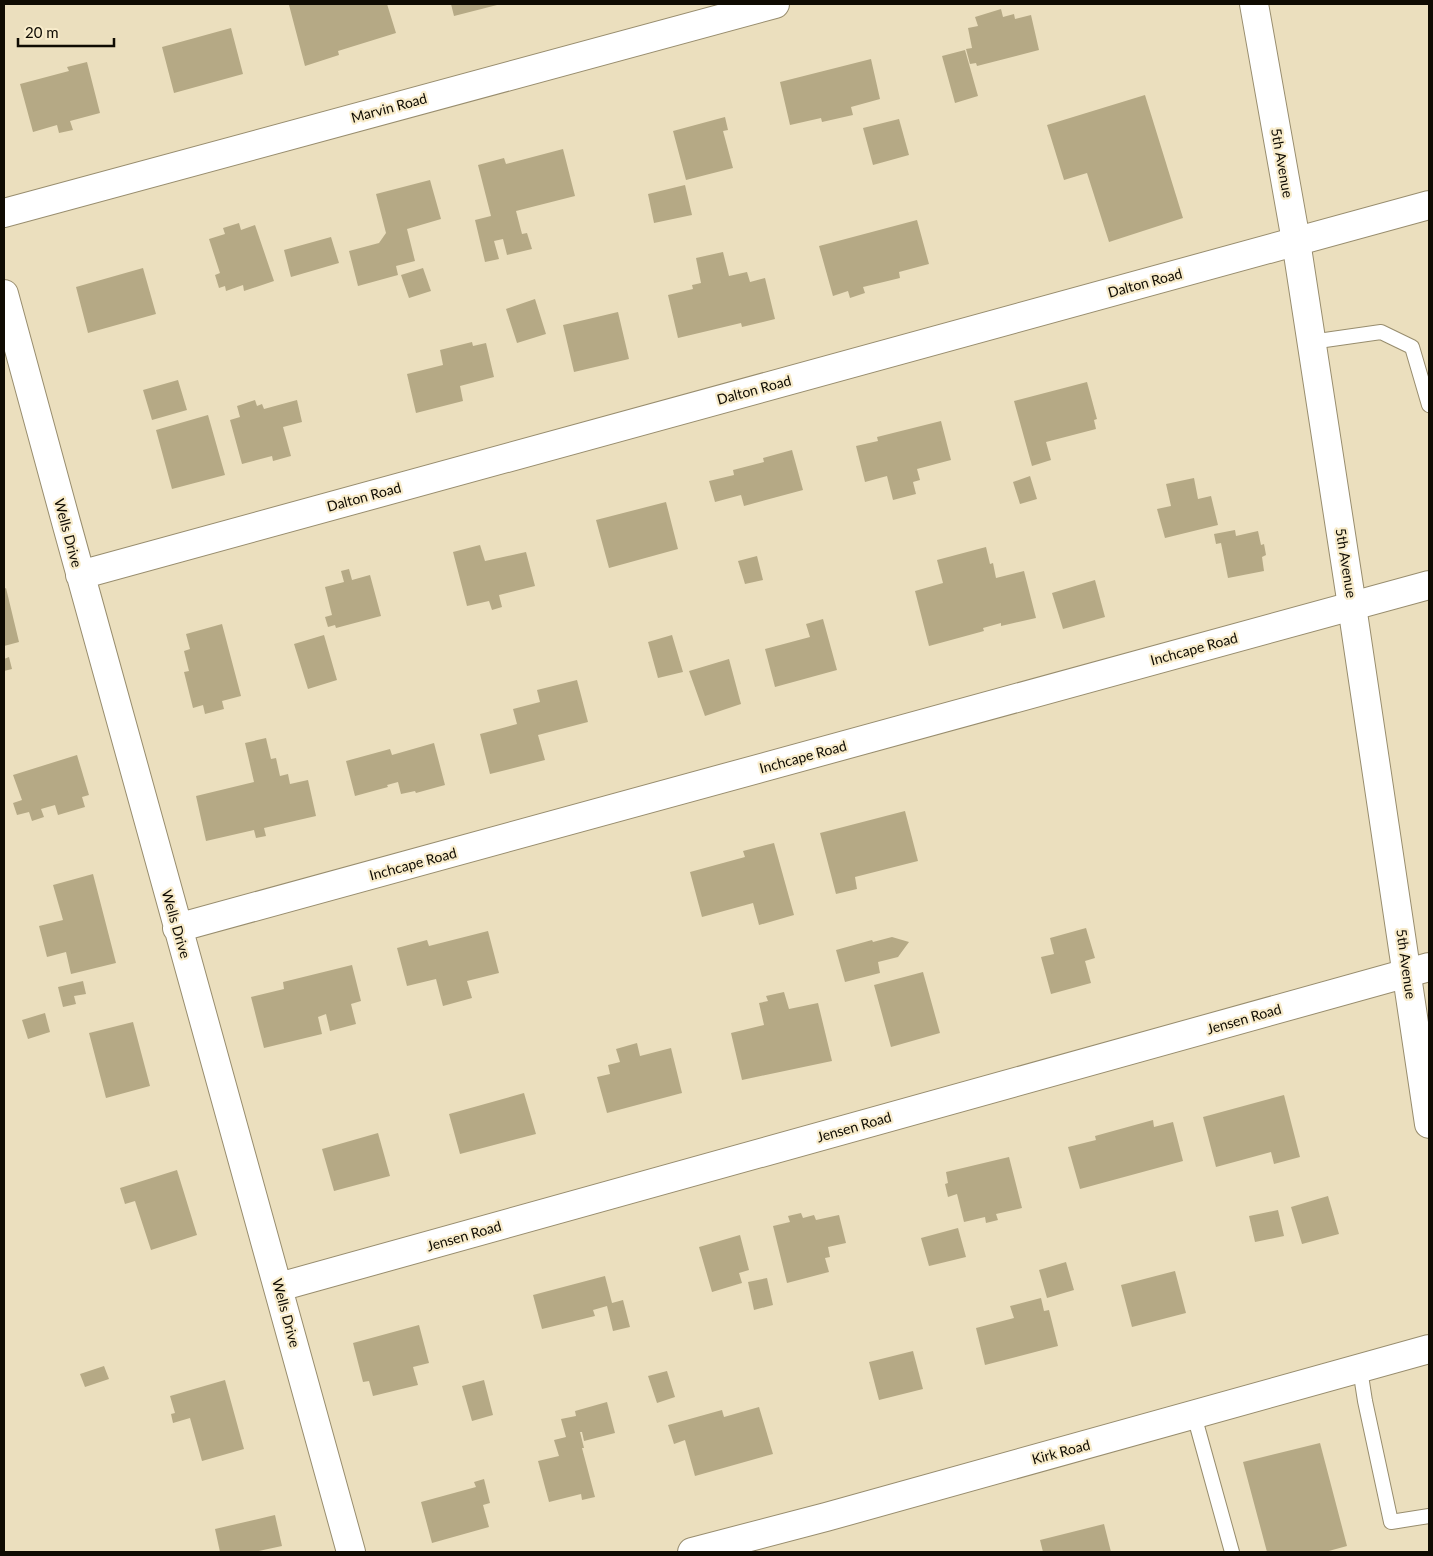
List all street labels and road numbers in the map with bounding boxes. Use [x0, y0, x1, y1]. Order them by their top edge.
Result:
street label: Marvin Road [349, 89, 429, 126]
street label: 5th Avenue [1268, 127, 1297, 199]
street label: Dalton Road [1106, 264, 1184, 301]
street label: Dalton Road [715, 371, 793, 408]
street label: Dalton Road [325, 478, 403, 515]
street label: Wells Drive [51, 497, 86, 569]
street label: 5th Avenue [1333, 527, 1360, 599]
street label: Inchcape Road [1148, 629, 1239, 668]
street label: Inchcape Road [757, 737, 848, 776]
street label: Inchcape Road [367, 844, 458, 883]
street label: Wells Drive [159, 888, 194, 960]
street label: 5th Avenue [1393, 928, 1420, 1000]
street label: Jensen Road [1205, 1000, 1283, 1037]
street label: Jensen Road [815, 1108, 893, 1145]
street label: Jensen Road [425, 1217, 503, 1254]
street label: Wells Drive [269, 1277, 304, 1349]
street label: Kirk Road [1030, 1436, 1092, 1467]

